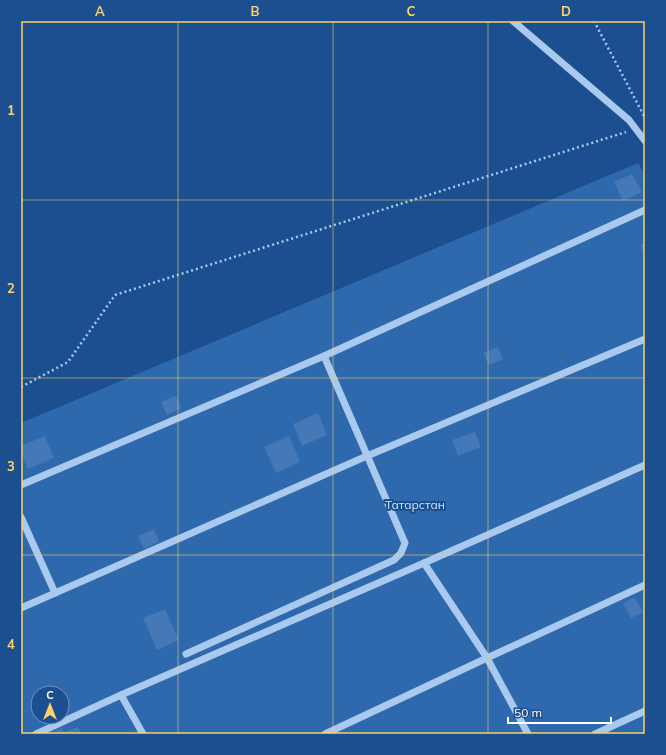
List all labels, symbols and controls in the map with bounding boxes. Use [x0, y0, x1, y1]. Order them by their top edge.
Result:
text: A [95, 3, 105, 19]
text: B [251, 3, 260, 19]
text: C [407, 3, 416, 19]
text: D [561, 3, 571, 19]
text: 1 [7, 102, 15, 118]
text: 2 [7, 280, 15, 296]
text: 3 [7, 458, 15, 474]
park label: Татарстан [385, 497, 445, 512]
text: 4 [7, 636, 15, 652]
north arrow [30, 685, 70, 725]
text: С [46, 688, 54, 702]
scale bar [508, 699, 611, 725]
text: 50 m [514, 705, 542, 720]

